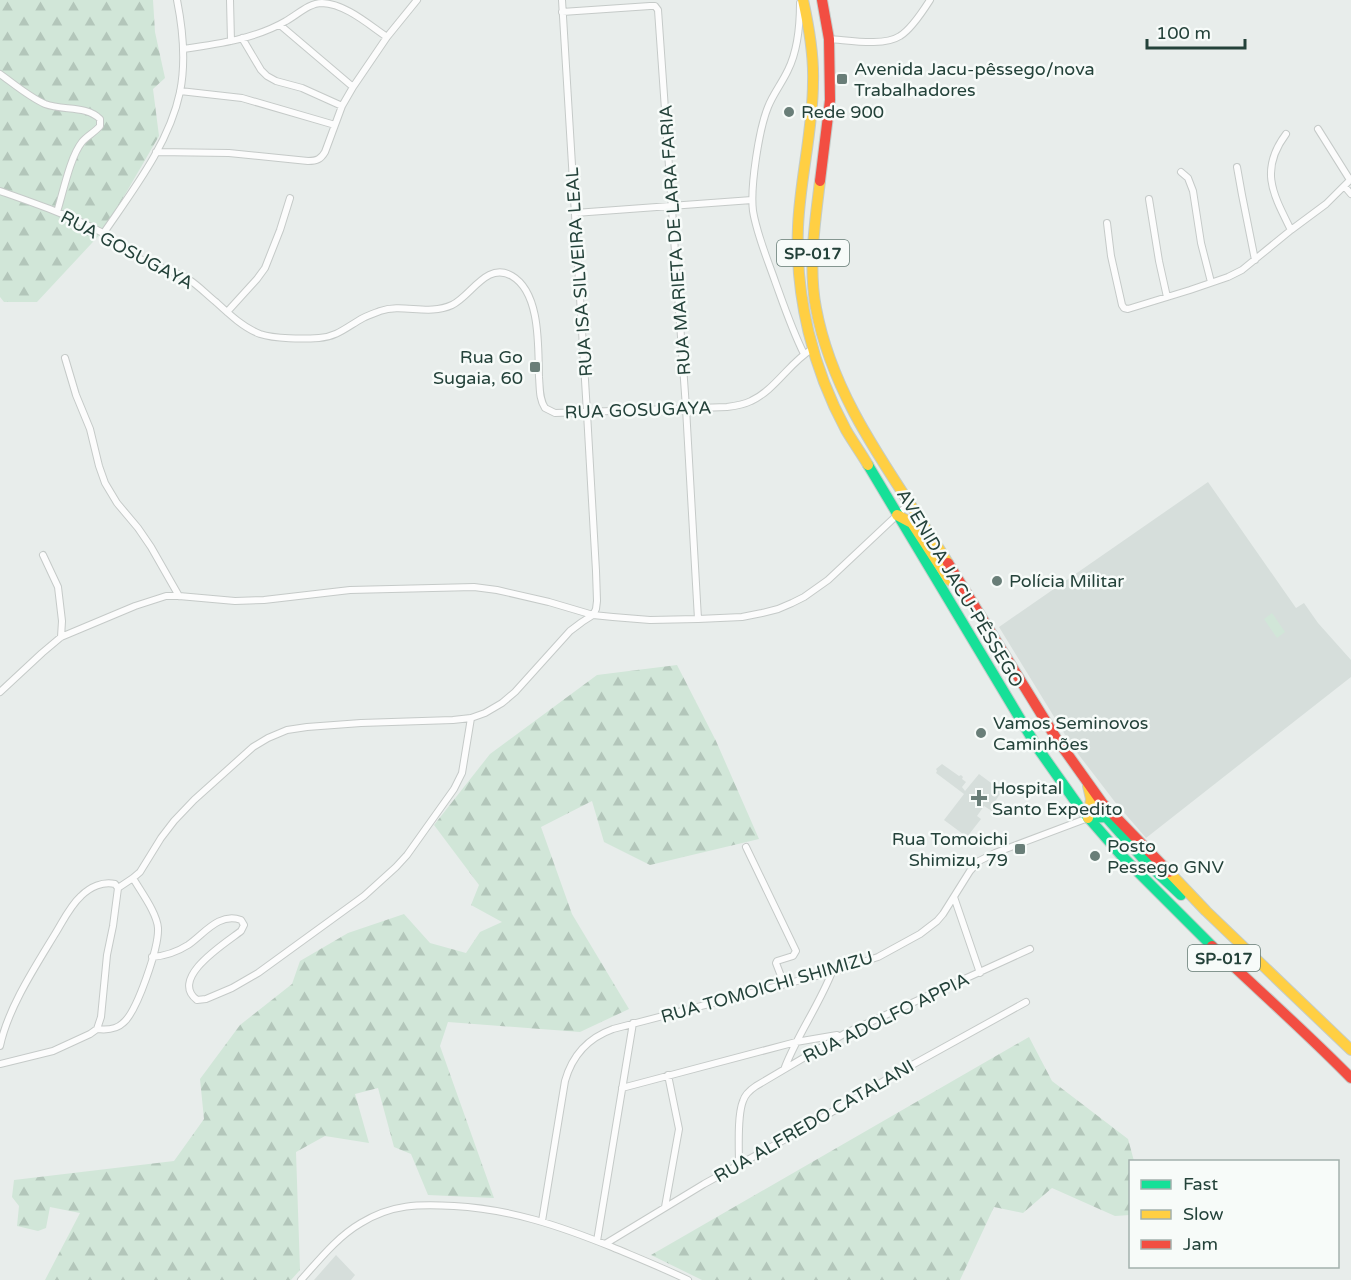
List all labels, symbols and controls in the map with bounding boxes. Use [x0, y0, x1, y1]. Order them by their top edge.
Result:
scale bar [1147, 12, 1244, 50]
text: 100 m [1156, 22, 1211, 44]
place label: Avenida Jacu-pêssego/nova Trabalhadores [854, 58, 1095, 101]
marker: Avenida Jacu-pêssego/nova Trabalhadores [835, 72, 849, 86]
place label: Rede 900 [801, 101, 884, 123]
street label: RUA MARIETA DE LARA FARIA [655, 104, 695, 376]
marker: Rede 900 [782, 105, 796, 119]
street label: RUA ISA SILVEIRA LEAL [561, 166, 597, 377]
street label: RUA GOSUGAYA [57, 206, 197, 294]
road number: SP-017 [777, 240, 849, 266]
place label: Rua Go Sugaia, 60 [433, 346, 523, 389]
marker: Rua Go Sugaia, 60 [528, 360, 542, 374]
street label: RUA GOSUGAYA [564, 396, 712, 424]
street label: AVENIDA JACU-PÊSSEGO [892, 485, 1028, 691]
place label: Polícia Militar [1009, 570, 1124, 592]
marker: Polícia Militar [990, 574, 1004, 588]
place label: Vamos Seminovos Caminhões [993, 712, 1148, 755]
marker: Vamos Seminovos Caminhões [974, 726, 988, 740]
place label: Hospital Santo Expedito [992, 777, 1123, 820]
marker: Hospital Santo Expedito [970, 789, 988, 807]
place label: Rua Tomoichi Shimizu, 79 [892, 828, 1008, 871]
place label: Posto Pessego GNV [1107, 835, 1225, 878]
marker: Rua Tomoichi Shimizu, 79 [1013, 842, 1027, 856]
marker: Posto Pessego GNV [1088, 849, 1102, 863]
road number: SP-017 [1188, 945, 1260, 971]
street label: RUA TOMOICHI SHIMIZU [658, 946, 876, 1028]
street label: RUA ADOLFO APPIA [799, 968, 973, 1068]
street label: RUA ALFREDO CATALANI [710, 1055, 918, 1187]
legend [1129, 1160, 1339, 1268]
text: Fast [1183, 1173, 1218, 1195]
text: Slow [1183, 1203, 1224, 1225]
text: Jam [1183, 1233, 1218, 1255]

